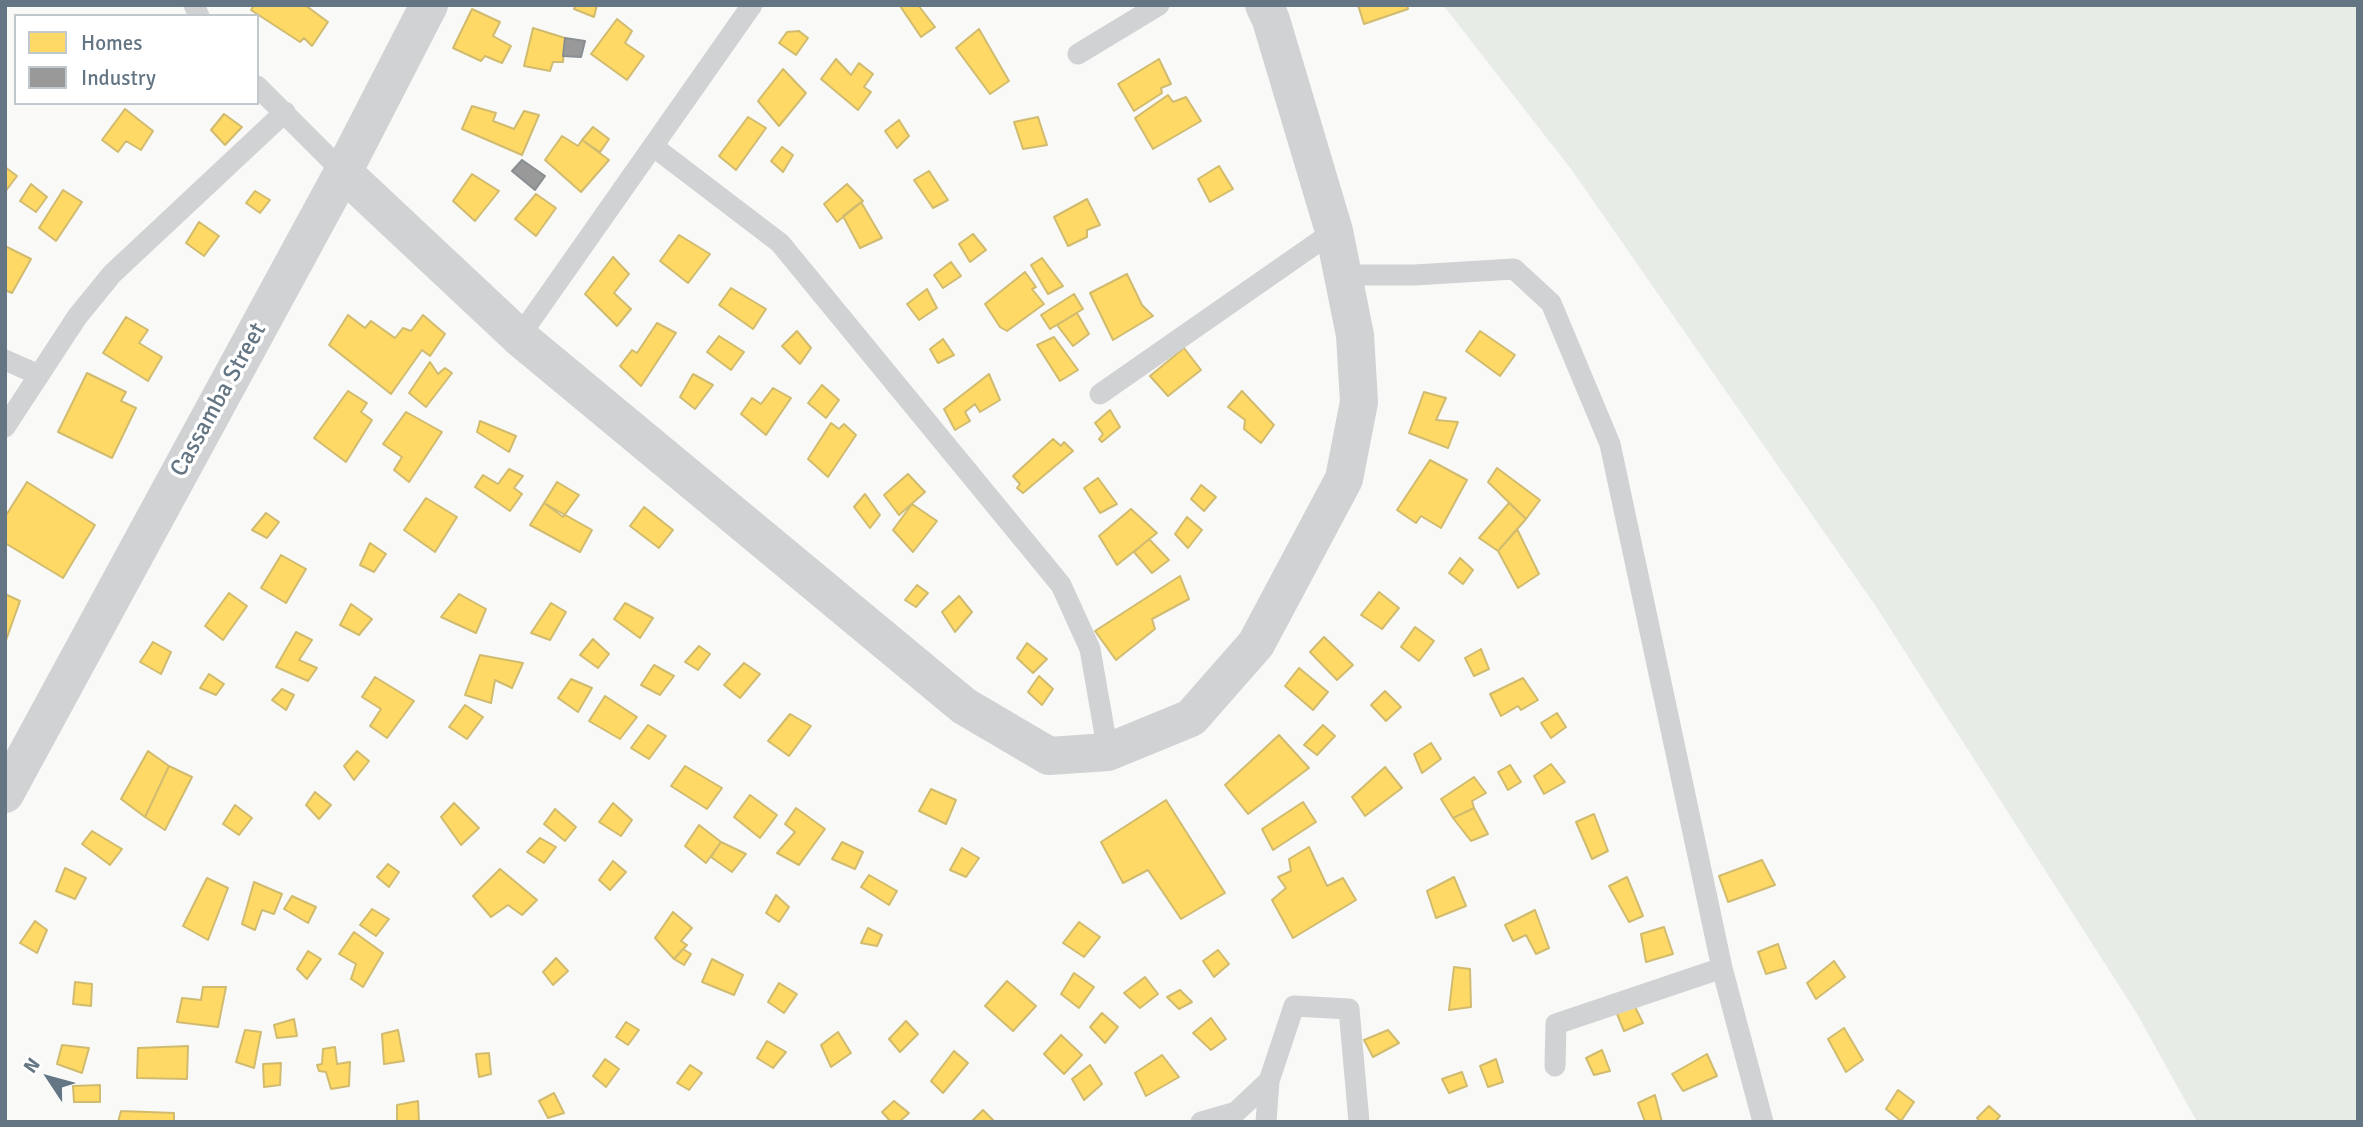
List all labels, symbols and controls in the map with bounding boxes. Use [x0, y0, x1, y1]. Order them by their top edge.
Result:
legend [14, 14, 259, 105]
text: Homes [81, 30, 143, 56]
text: Industry [81, 65, 156, 91]
street label: Cassamba Street [165, 318, 273, 482]
north arrow [14, 1043, 84, 1113]
text: N [18, 1053, 46, 1078]

